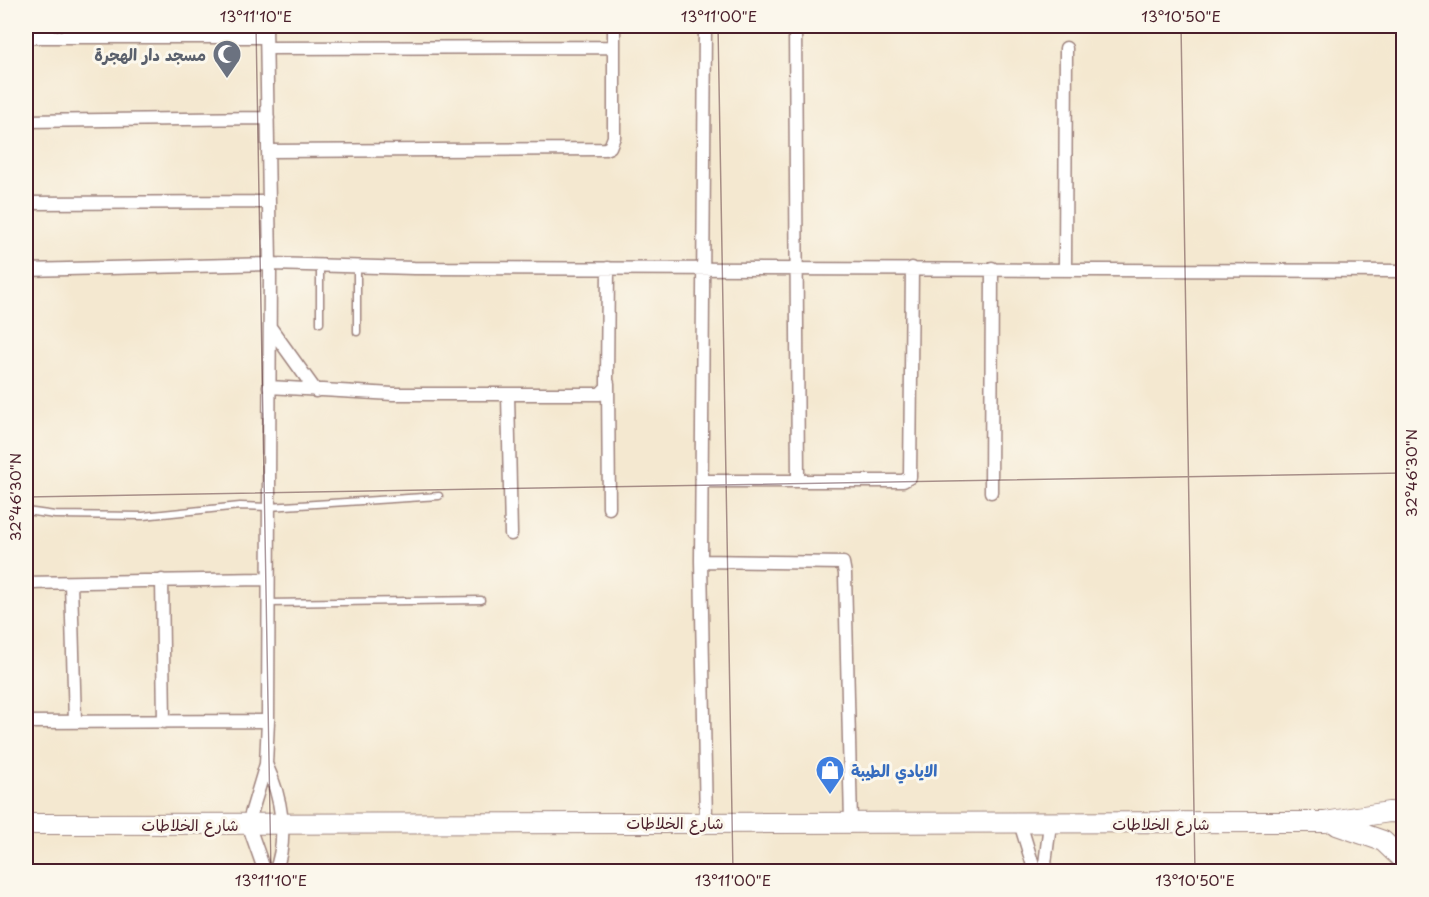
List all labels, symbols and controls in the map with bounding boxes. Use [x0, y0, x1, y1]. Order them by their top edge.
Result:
text: 13°11'10"E [220, 4, 292, 27]
text: 13°11'00"E [681, 4, 757, 27]
text: 13°10'50"E [1141, 4, 1221, 27]
mosque icon: مسجد دار الهجرة [211, 38, 243, 80]
place label: مسجد دار الهجرة [94, 42, 206, 66]
text: 32°46'30"N [1399, 429, 1422, 517]
text: 32°46'30"N [3, 453, 26, 541]
shop icon: الايادي الطيبة [814, 754, 846, 796]
place label: الايادي الطيبة [851, 758, 937, 784]
street label: شارع الخلاطات [626, 810, 724, 835]
street label: شارع الخلاطات [1112, 811, 1210, 836]
street label: شارع الخلاطات [141, 812, 239, 837]
text: 13°11'10"E [235, 868, 307, 891]
text: 13°11'00"E [695, 868, 771, 891]
text: 13°10'50"E [1155, 868, 1235, 891]

